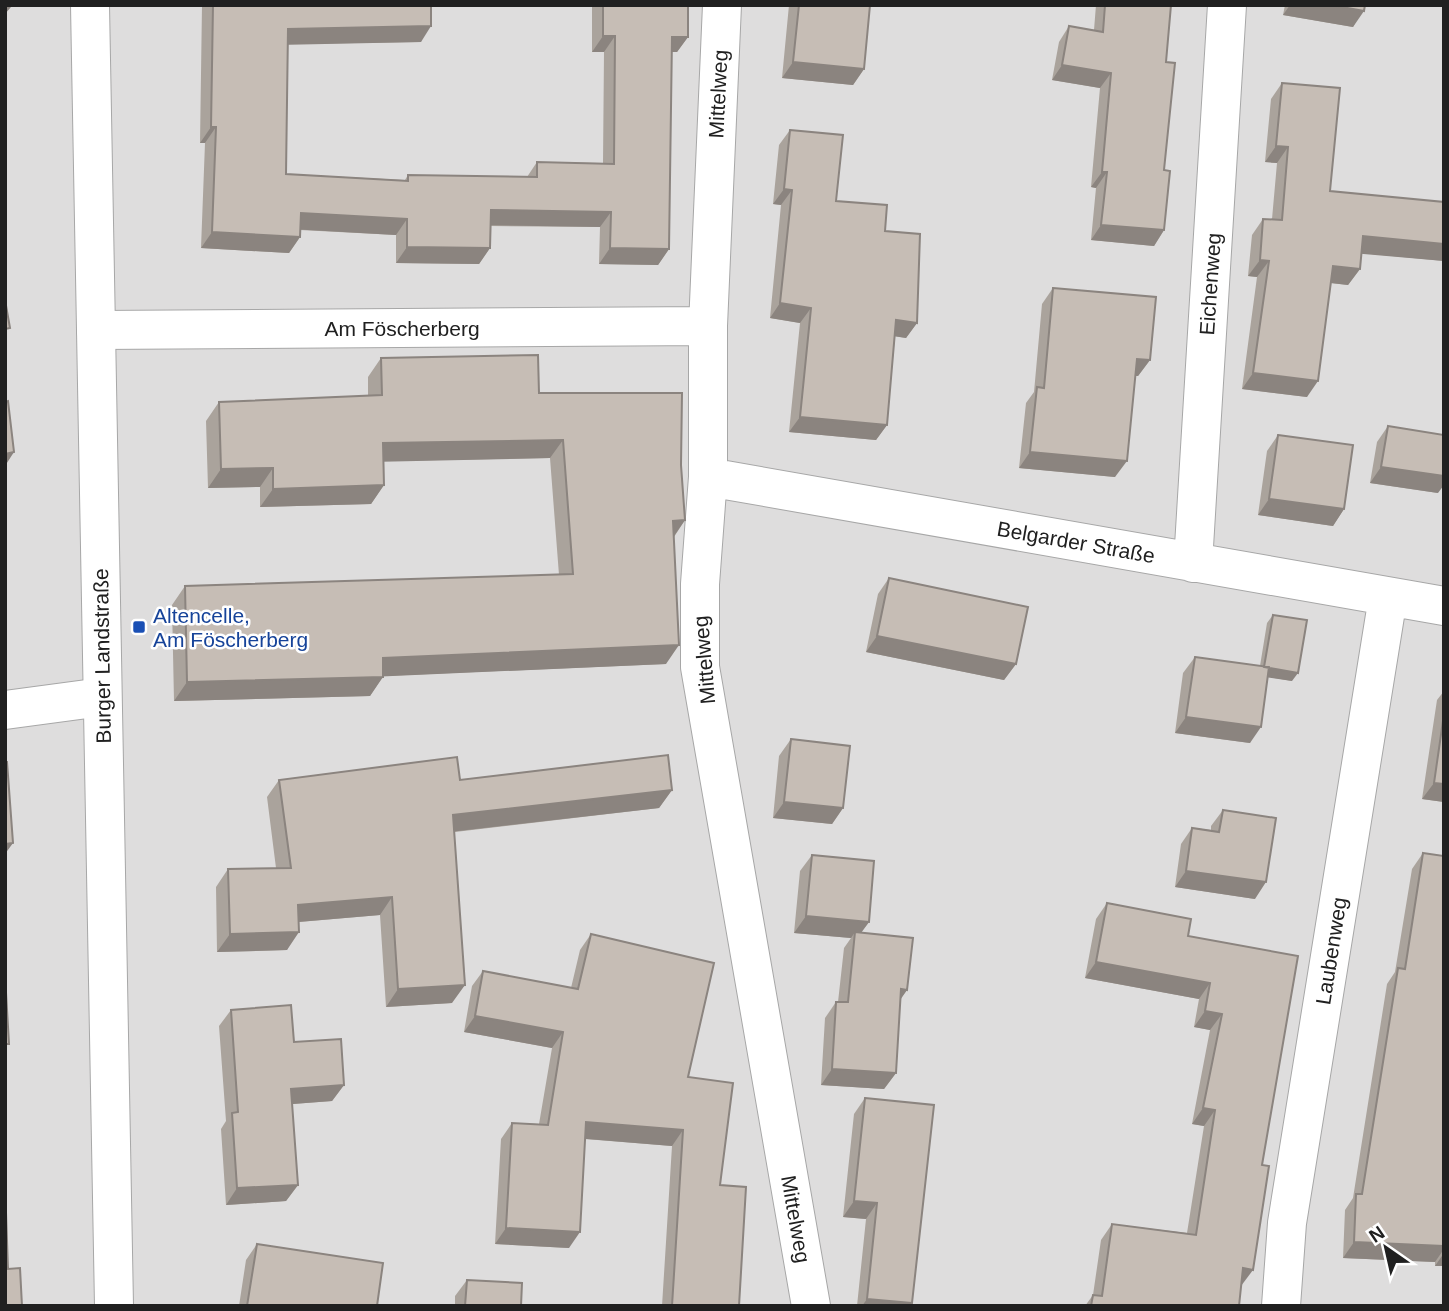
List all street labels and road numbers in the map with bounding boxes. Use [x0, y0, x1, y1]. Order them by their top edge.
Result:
street label: Mittelweg [704, 49, 732, 139]
street label: Eichenweg [1195, 232, 1225, 336]
street label: Am Föscherberg [324, 317, 480, 340]
street label: Belgarder Straße [995, 517, 1157, 567]
street label: Burger Landstraße [89, 568, 115, 744]
street label: Mittelweg [689, 615, 719, 705]
street label: Laubenweg [1311, 896, 1351, 1006]
street label: Mittelweg [777, 1173, 815, 1265]

